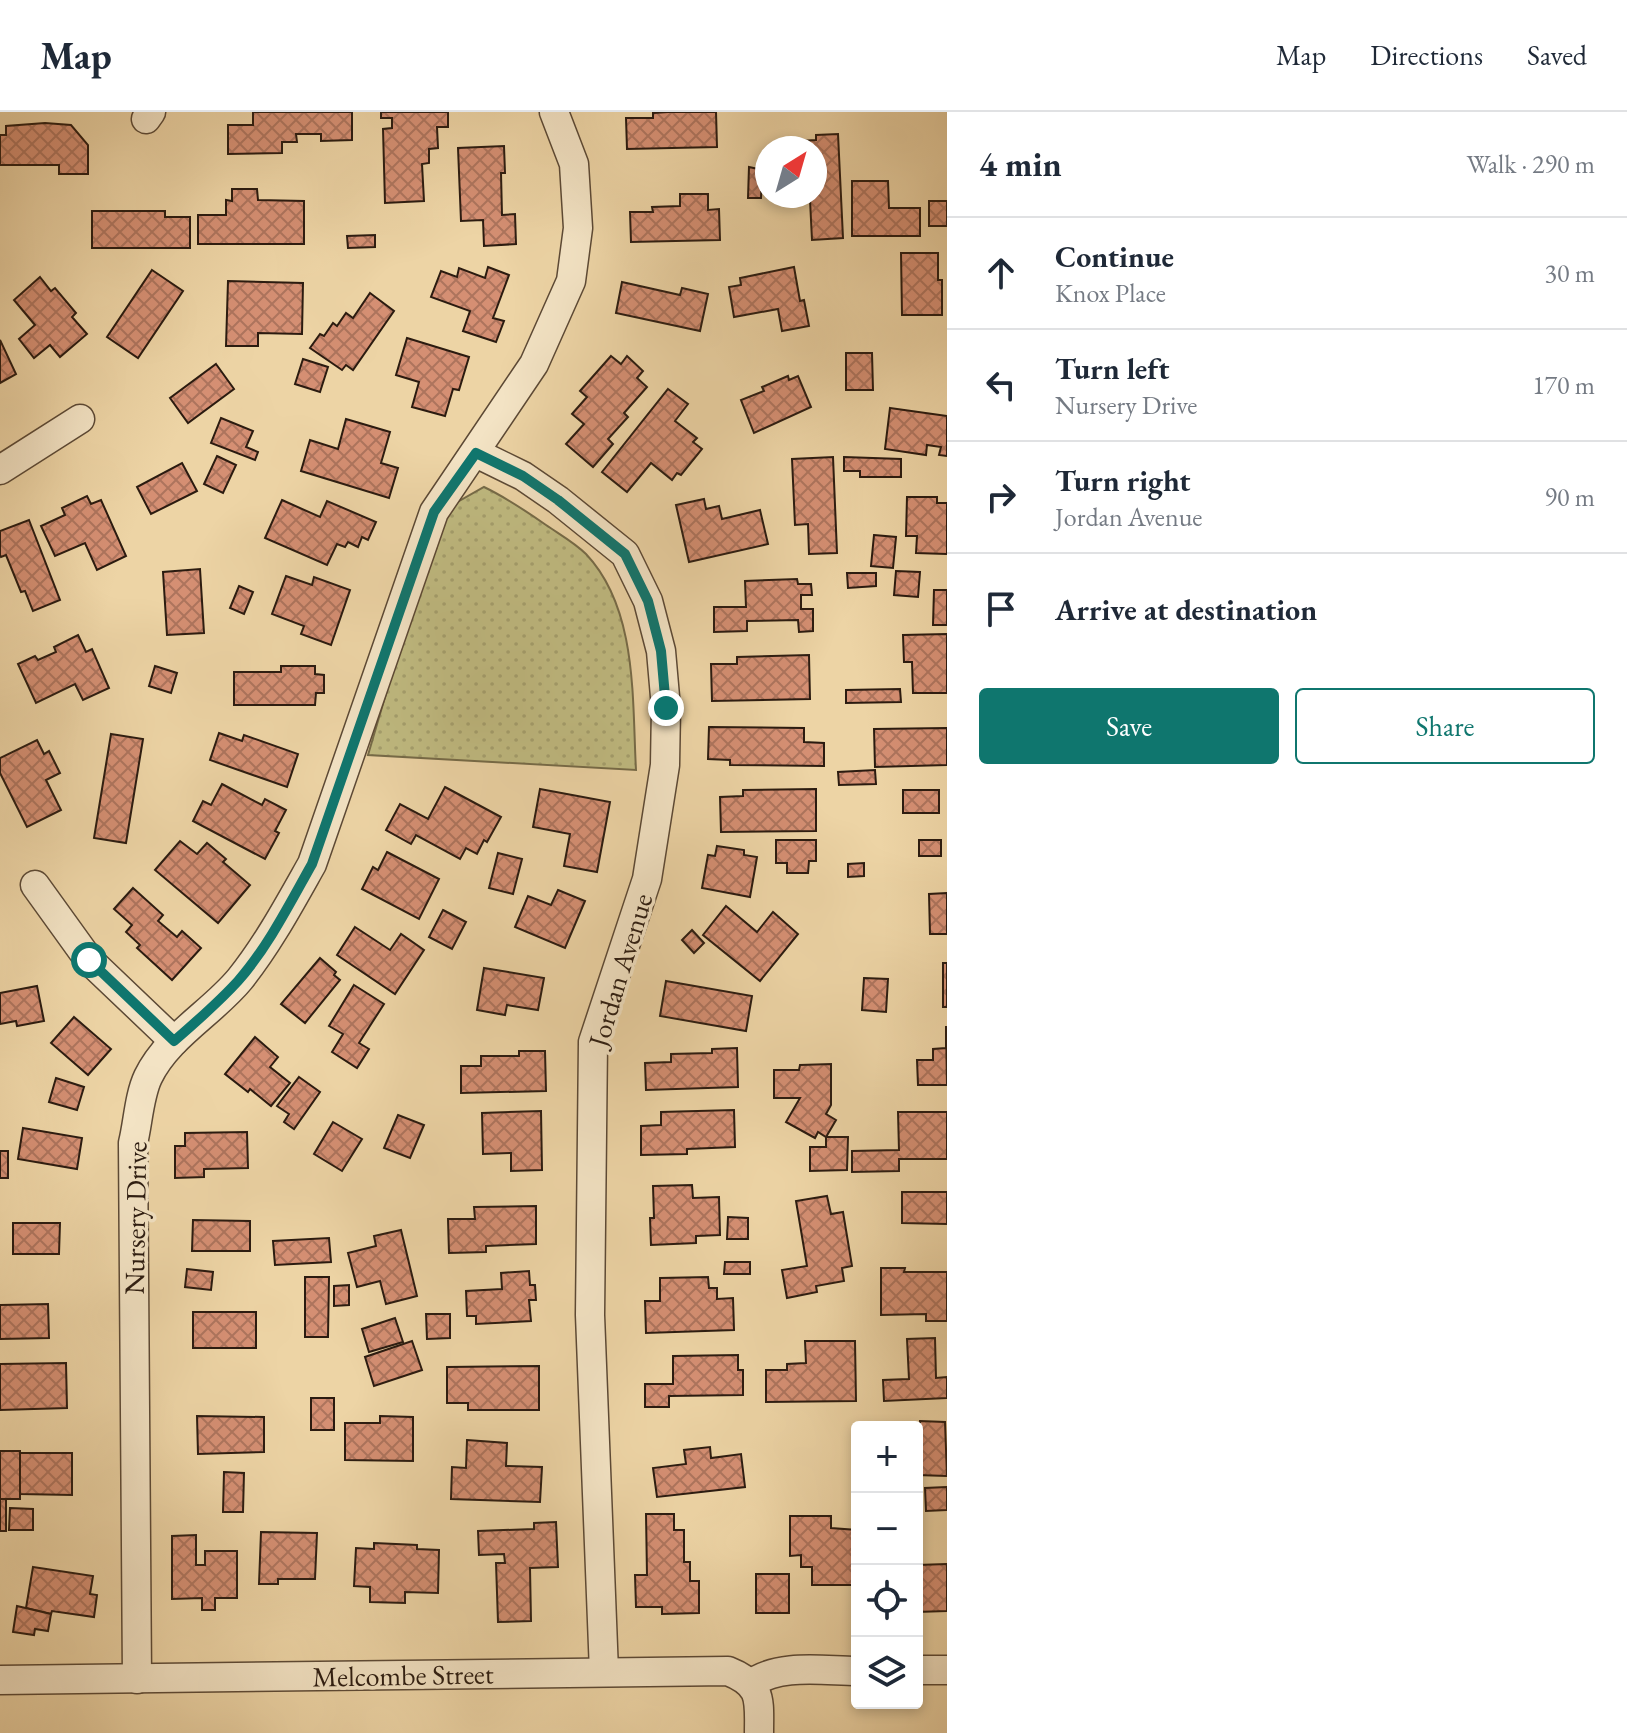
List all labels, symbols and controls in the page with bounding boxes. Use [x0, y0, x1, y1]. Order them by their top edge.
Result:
text: Map [40, 31, 112, 80]
text: Map [1276, 37, 1326, 73]
text: Directions [1370, 37, 1483, 73]
text: Saved [1527, 37, 1587, 73]
north arrow [755, 136, 827, 208]
text: 4 min [979, 142, 1062, 186]
text: Walk · 290 m [1467, 147, 1595, 181]
text: Continue [1055, 237, 1174, 276]
icon: ahead [979, 251, 1023, 295]
text: 30 m [1545, 256, 1595, 290]
text: Knox Place [1055, 276, 1166, 310]
text: Turn left [1055, 349, 1169, 388]
icon: left [979, 363, 1023, 407]
text: 170 m [1532, 368, 1595, 402]
text: Nursery Drive [1055, 388, 1197, 422]
text: Turn right [1055, 461, 1191, 500]
icon: right [979, 475, 1023, 519]
text: 90 m [1545, 480, 1595, 514]
text: Jordan Avenue [1055, 500, 1202, 534]
icon: arrive [979, 587, 1023, 631]
text: Arrive at destination [1055, 590, 1317, 629]
button: Save [979, 688, 1279, 764]
button: Share [1295, 688, 1595, 764]
route end [648, 690, 684, 726]
street label: Jordan Avenue [579, 889, 660, 1053]
route start [71, 942, 107, 978]
street label: Nursery Drive [116, 1141, 154, 1295]
map controls [851, 1421, 923, 1709]
button: + [851, 1421, 923, 1493]
button: − [851, 1493, 923, 1565]
button: locate [851, 1565, 923, 1637]
button: layers [851, 1637, 923, 1709]
street label: Melcombe Street [312, 1655, 494, 1695]

